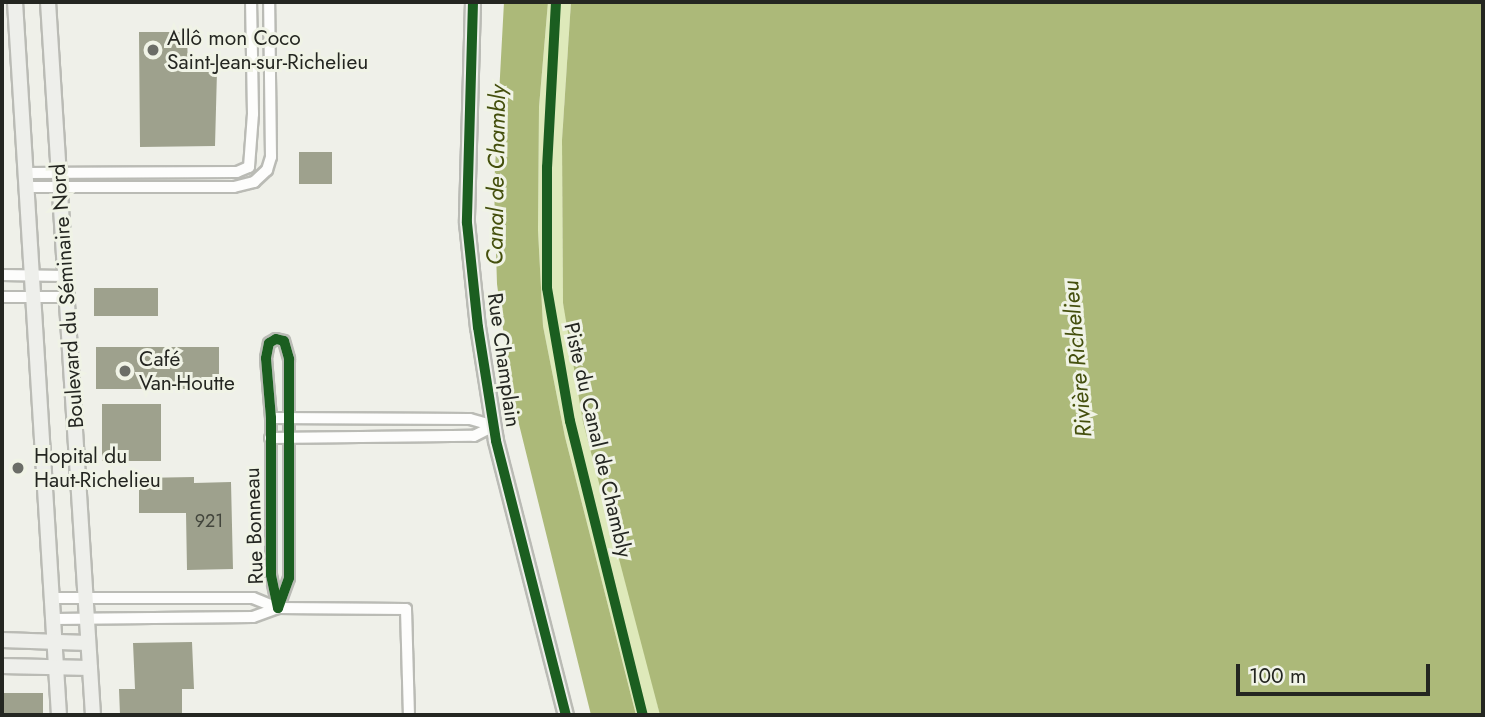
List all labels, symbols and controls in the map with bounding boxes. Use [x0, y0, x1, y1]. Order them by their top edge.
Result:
place label: Allô mon Coco Saint-Jean-sur-Richelieu [167, 25, 368, 75]
marker: Allô mon Coco Saint-Jean-sur-Richelieu [145, 42, 161, 58]
water label: Canal de Chambly [481, 85, 511, 265]
street label: Boulevard du Séminaire Nord [45, 163, 89, 429]
water label: Rivière Richelieu [1056, 279, 1098, 439]
street label: Rue Champlain [482, 291, 526, 429]
street label: Piste du Canal de Chambly [559, 320, 637, 560]
place label: Café Van-Houtte [139, 346, 235, 396]
marker: Café Van-Houtte [117, 363, 133, 379]
place label: Hopital du Haut-Richelieu [34, 443, 161, 493]
marker: Hopital du Haut-Richelieu [8, 458, 28, 478]
street label: Rue Bonneau [239, 467, 269, 585]
house number: 921 [195, 510, 223, 532]
scale bar [1240, 650, 1434, 694]
text: 100 m [1249, 661, 1306, 691]

